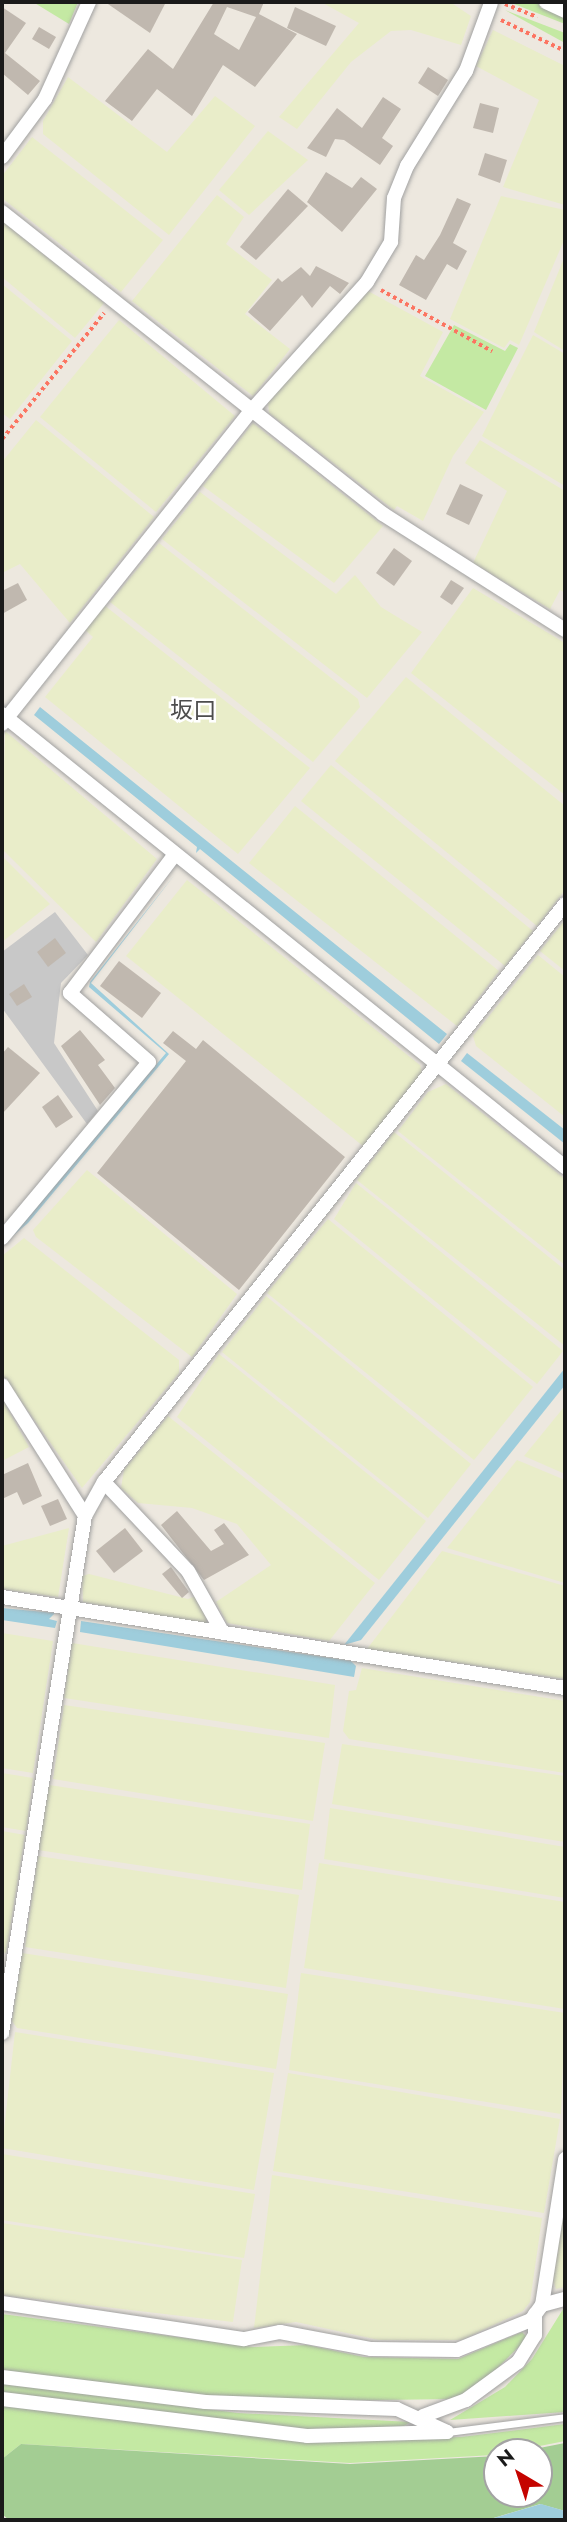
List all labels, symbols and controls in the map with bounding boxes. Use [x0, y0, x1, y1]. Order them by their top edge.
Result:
district label: 坂口 [170, 696, 216, 724]
north arrow [483, 2438, 553, 2508]
text: N [491, 2443, 520, 2473]

